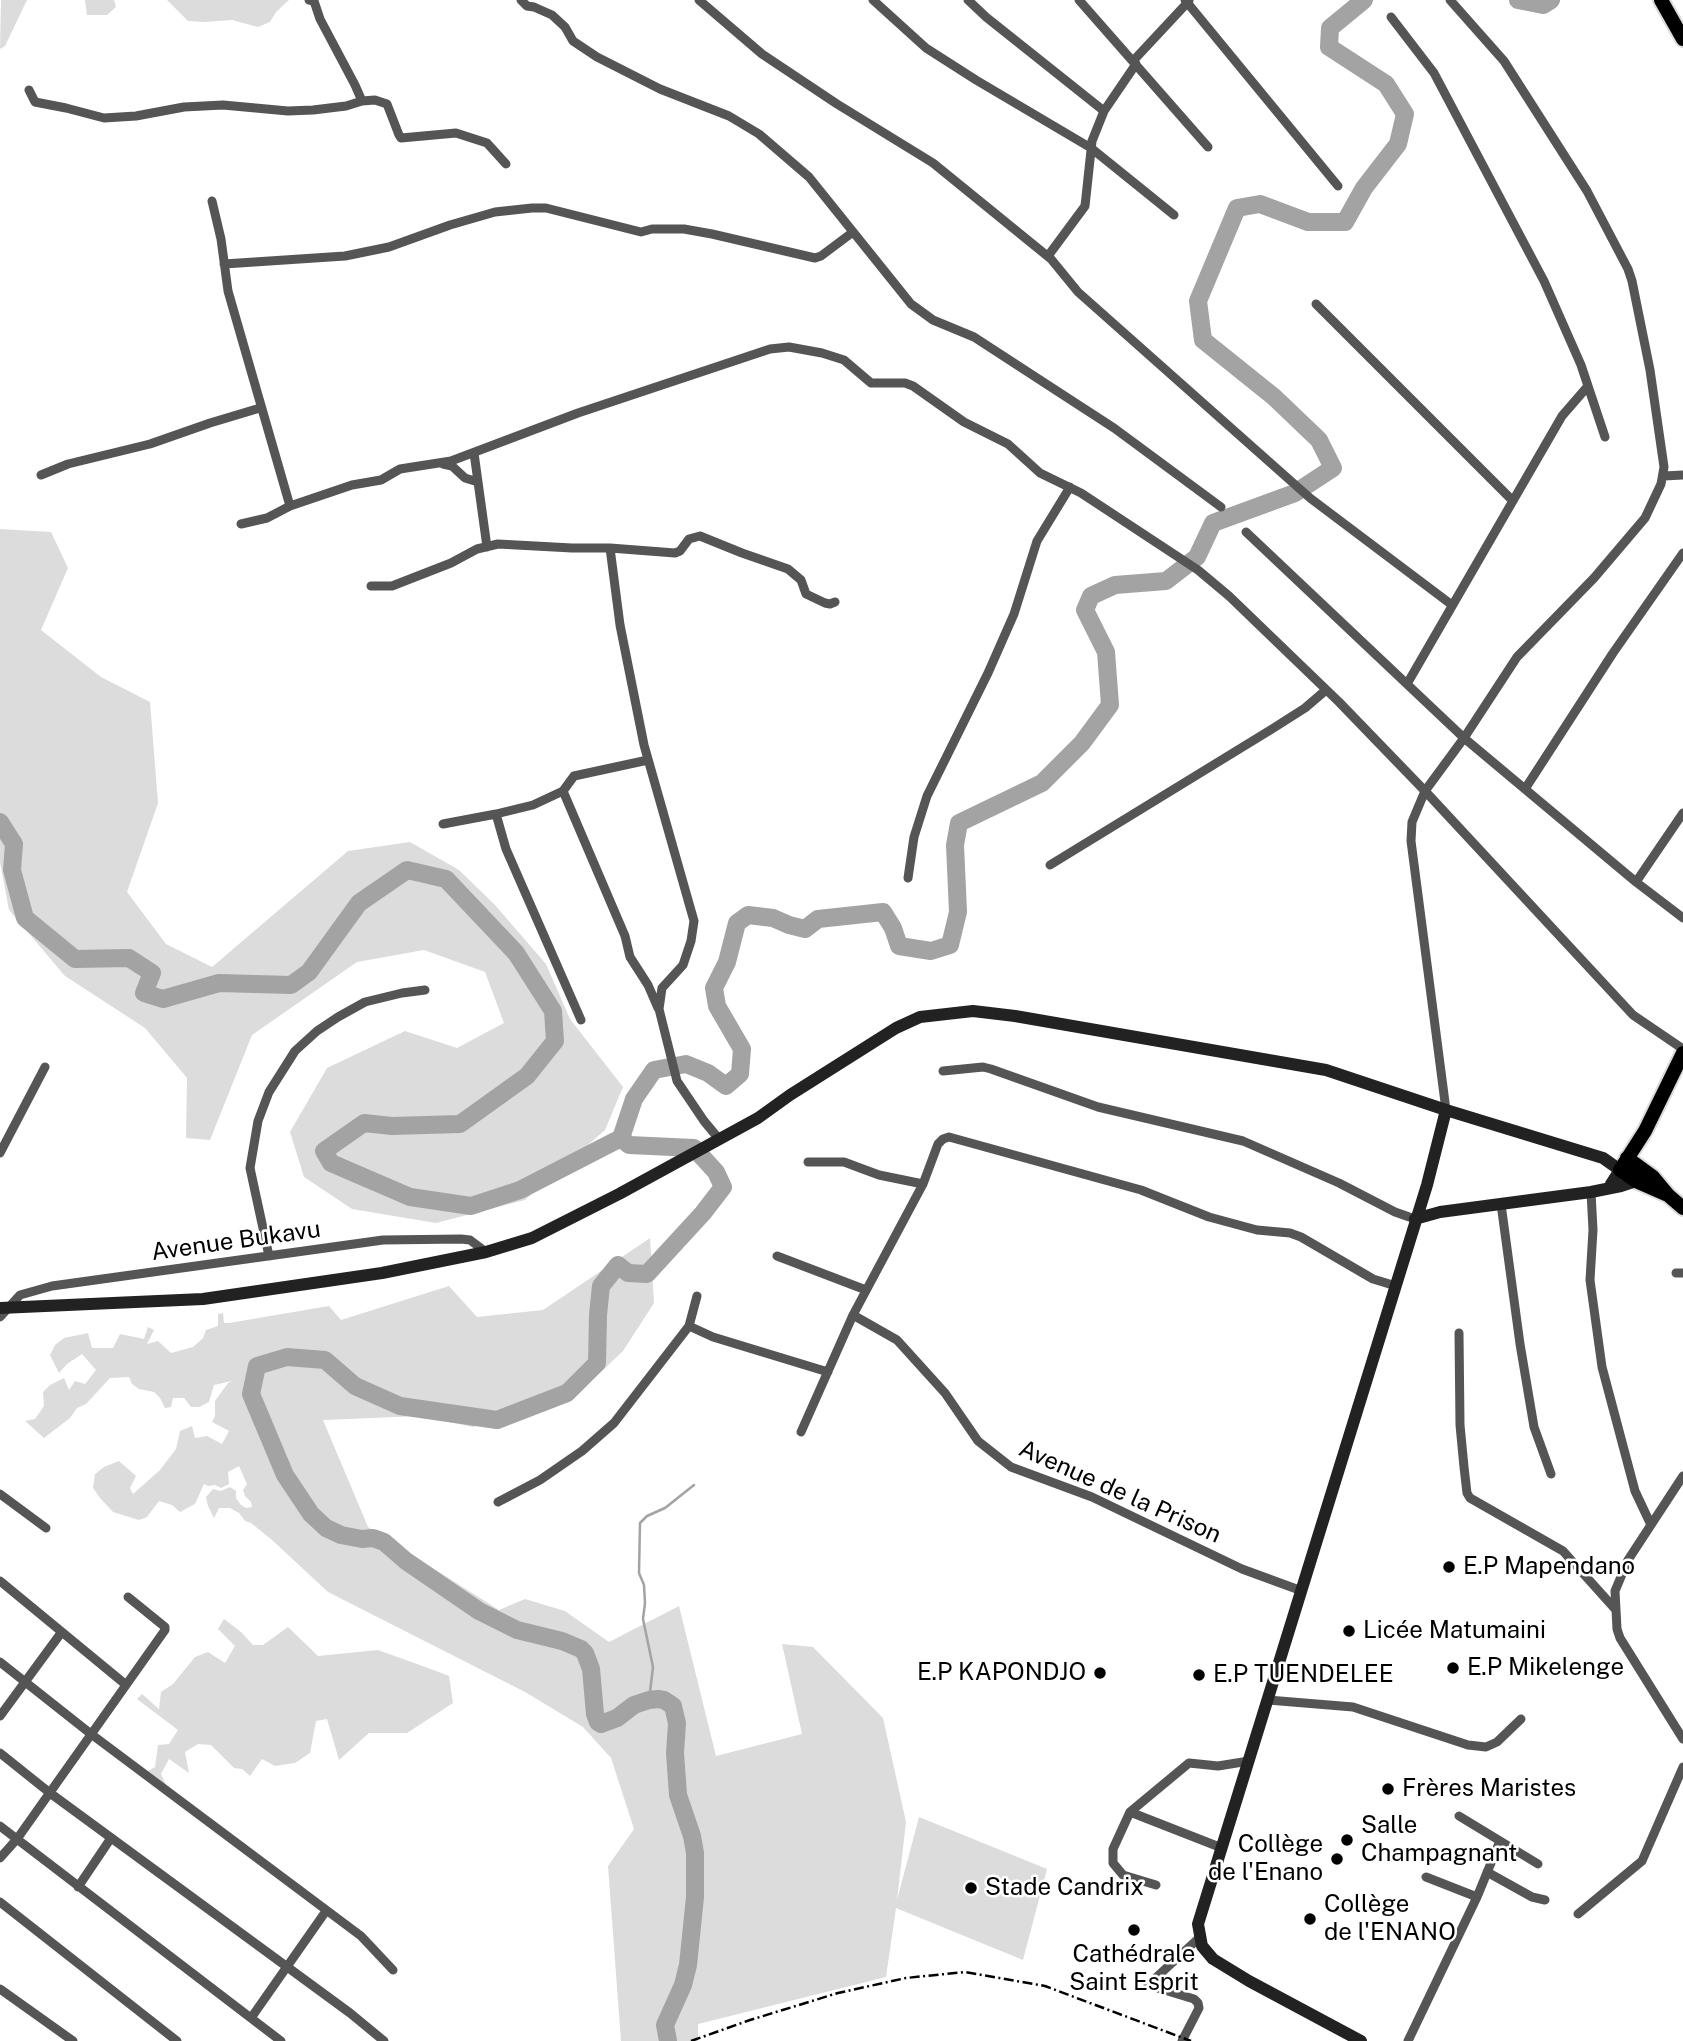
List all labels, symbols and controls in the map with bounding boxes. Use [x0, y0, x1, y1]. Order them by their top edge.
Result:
street label: Avenue Bukavu [150, 1215, 322, 1267]
street label: Avenue de la Prison [1014, 1434, 1226, 1550]
place label: E.P Mapendano [1463, 1553, 1635, 1581]
marker: E.P Mapendano [1441, 1559, 1457, 1575]
place label: Licée Matumaini [1363, 1617, 1546, 1645]
marker: Licée Matumaini [1341, 1623, 1357, 1639]
place label: E.P Mikelenge [1467, 1654, 1624, 1682]
place label: E.P KAPONDJO [917, 1659, 1086, 1687]
marker: E.P Mikelenge [1445, 1660, 1461, 1676]
place label: E.P TUENDELEE [1213, 1661, 1394, 1689]
marker: E.P KAPONDJO [1092, 1665, 1108, 1681]
marker: E.P TUENDELEE [1191, 1667, 1207, 1683]
place label: Frères Maristes [1402, 1775, 1576, 1803]
marker: Frères Maristes [1380, 1781, 1396, 1797]
place label: Salle Champagnant [1361, 1812, 1517, 1868]
place label: Collège de l'Enano [1208, 1831, 1323, 1887]
marker: Salle Champagnant [1339, 1832, 1355, 1848]
marker: Collège de l'Enano [1329, 1851, 1345, 1867]
place label: Stade Candrix [985, 1874, 1144, 1902]
marker: Stade Candrix [963, 1880, 979, 1896]
place label: Collège de l'ENANO [1324, 1891, 1456, 1947]
marker: Collège de l'ENANO [1302, 1911, 1318, 1927]
marker: Cathédrale Saint Esprit [1126, 1922, 1142, 1938]
place label: Cathédrale Saint Esprit [1069, 1941, 1199, 1997]

